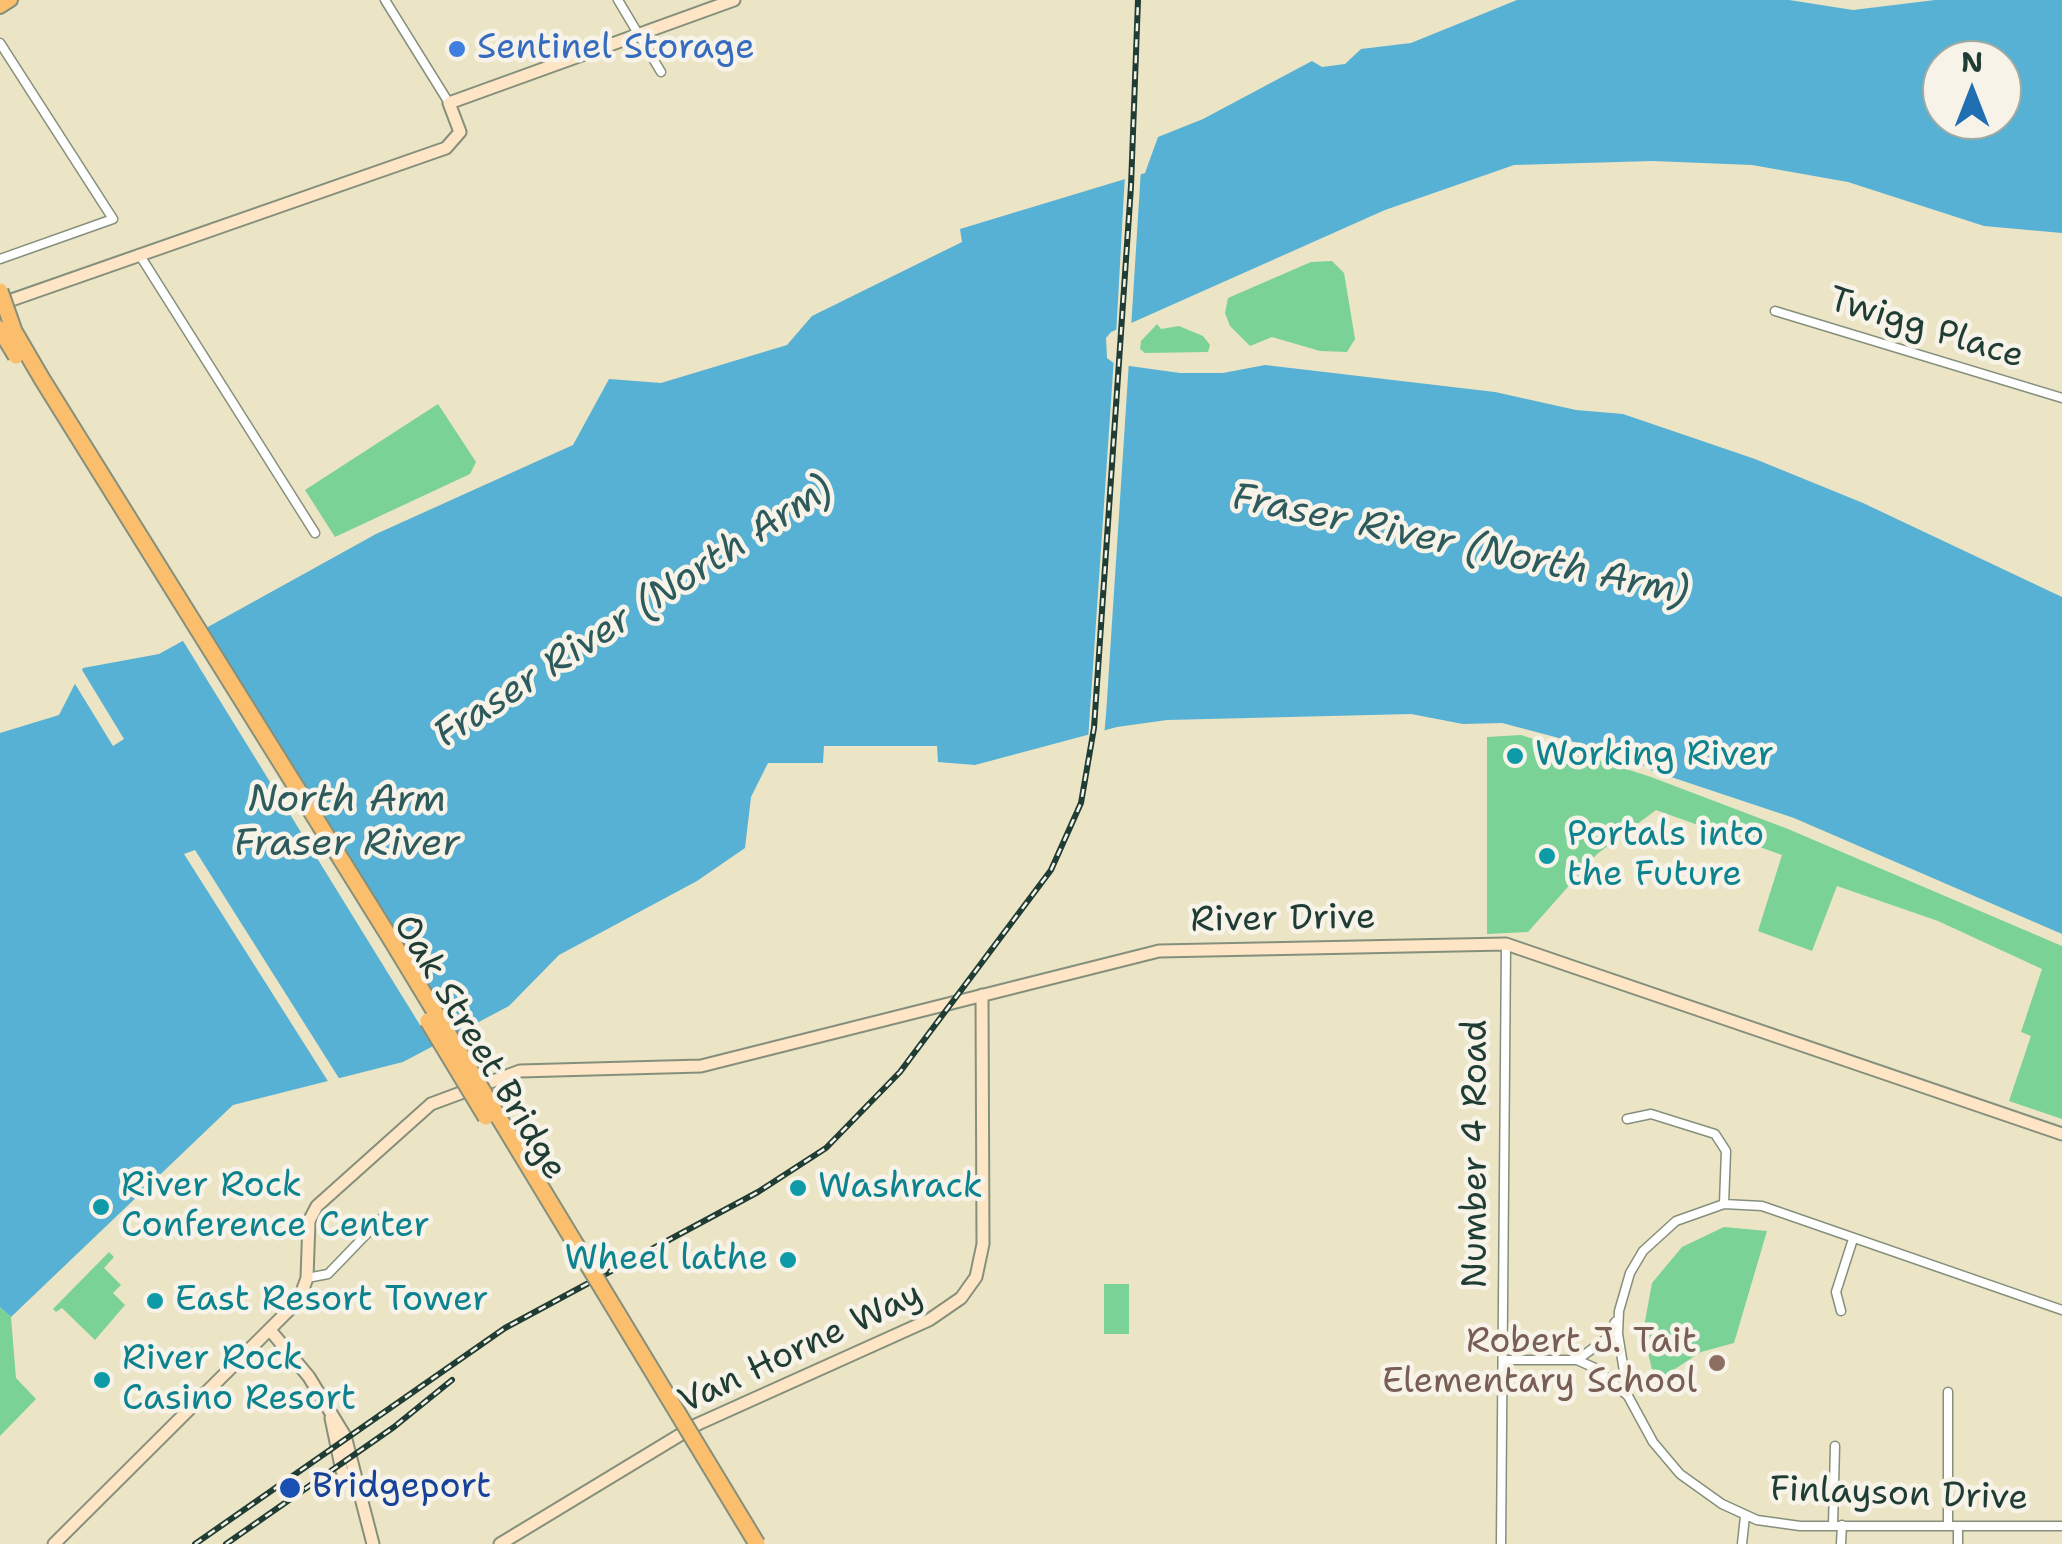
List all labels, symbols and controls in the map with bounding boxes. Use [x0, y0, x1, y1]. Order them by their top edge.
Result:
place label: Sentinel Storage [477, 28, 755, 70]
marker: Sentinel Storage [446, 38, 468, 60]
north arrow [1922, 40, 2022, 140]
text: N [1961, 43, 1983, 81]
street label: Twigg Place [1823, 279, 2029, 379]
water label: Fraser River (North Arm) [426, 467, 842, 759]
water label: Fraser River (North Arm) [1228, 475, 1692, 617]
place label: Working River [1535, 735, 1774, 777]
marker: Working River [1504, 745, 1526, 767]
water label: North Arm Fraser River [234, 778, 460, 868]
place label: Portals into the Future [1567, 815, 1764, 897]
marker: Portals into the Future [1536, 845, 1558, 867]
street label: River Drive [1190, 897, 1376, 943]
street label: Oak Street Bridge [383, 908, 575, 1188]
street label: Number 4 Road [1456, 1019, 1498, 1289]
place label: River Rock Conference Center [121, 1166, 430, 1248]
place label: Washrack [818, 1167, 983, 1209]
marker: Washrack [787, 1177, 809, 1199]
marker: River Rock Conference Center [90, 1196, 112, 1218]
place label: Wheel lathe [565, 1239, 768, 1281]
marker: Wheel lathe [777, 1249, 799, 1271]
street label: Van Horne Way [673, 1274, 929, 1424]
place label: East Resort Tower [175, 1280, 489, 1322]
marker: East Resort Tower [144, 1290, 166, 1312]
place label: Robert J. Tait Elementary School [1382, 1322, 1697, 1404]
place label: River Rock Casino Resort [122, 1339, 356, 1421]
marker: Robert J. Tait Elementary School [1706, 1352, 1728, 1374]
marker: River Rock Casino Resort [91, 1369, 113, 1391]
place label: Bridgeport [312, 1467, 491, 1509]
street label: Finlayson Drive [1769, 1470, 2029, 1520]
marker: Bridgeport [277, 1475, 303, 1501]

